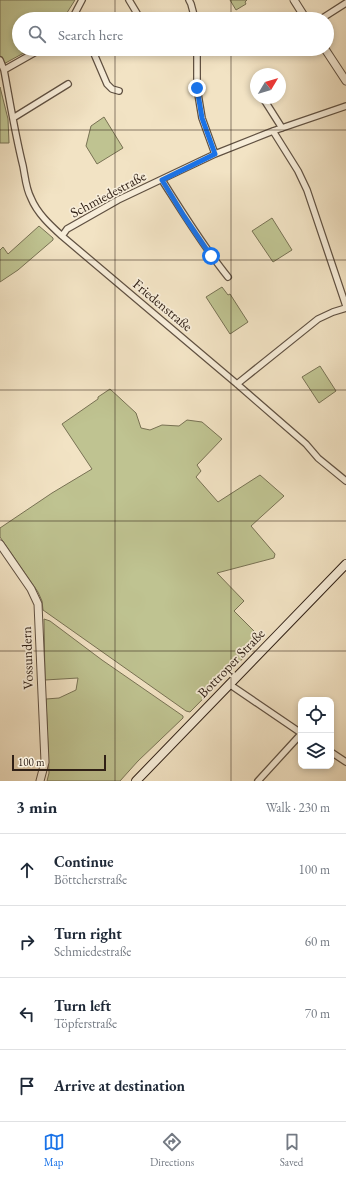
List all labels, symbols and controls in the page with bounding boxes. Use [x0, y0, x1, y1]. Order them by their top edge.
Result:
search box [12, 12, 334, 56]
icon: search [26, 23, 48, 45]
text: Search here [58, 25, 123, 44]
north arrow [250, 68, 286, 104]
route end [188, 79, 206, 97]
street label: Schmiedestraße [67, 166, 149, 222]
route start [202, 247, 220, 265]
street label: Friedenstraße [130, 275, 197, 335]
street label: Bottroper Straße [193, 624, 269, 701]
street label: Vossundern [17, 625, 37, 690]
map controls [298, 697, 334, 769]
button: locate [298, 697, 334, 733]
button: layers [298, 733, 334, 769]
scale bar [12, 753, 106, 772]
text: 100 m [18, 755, 45, 769]
text: 3 min [16, 796, 57, 818]
text: Walk · 230 m [266, 799, 330, 816]
text: Continue [54, 852, 114, 871]
icon: ahead [16, 859, 38, 881]
text: 100 m [299, 861, 330, 878]
text: Böttcherstraße [54, 871, 127, 888]
text: Turn right [54, 924, 122, 943]
icon: right [16, 931, 38, 953]
text: 60 m [305, 933, 330, 950]
text: Schmiedestraße [54, 943, 131, 960]
text: Turn left [54, 996, 111, 1015]
icon: left [16, 1003, 38, 1025]
text: 70 m [305, 1005, 330, 1022]
text: Töpferstraße [54, 1015, 117, 1032]
icon: arrive [16, 1075, 38, 1097]
text: Arrive at destination [54, 1076, 185, 1095]
tab: Map [43, 1131, 65, 1169]
tab: Directions [150, 1131, 194, 1169]
tab: Saved [280, 1131, 303, 1169]

